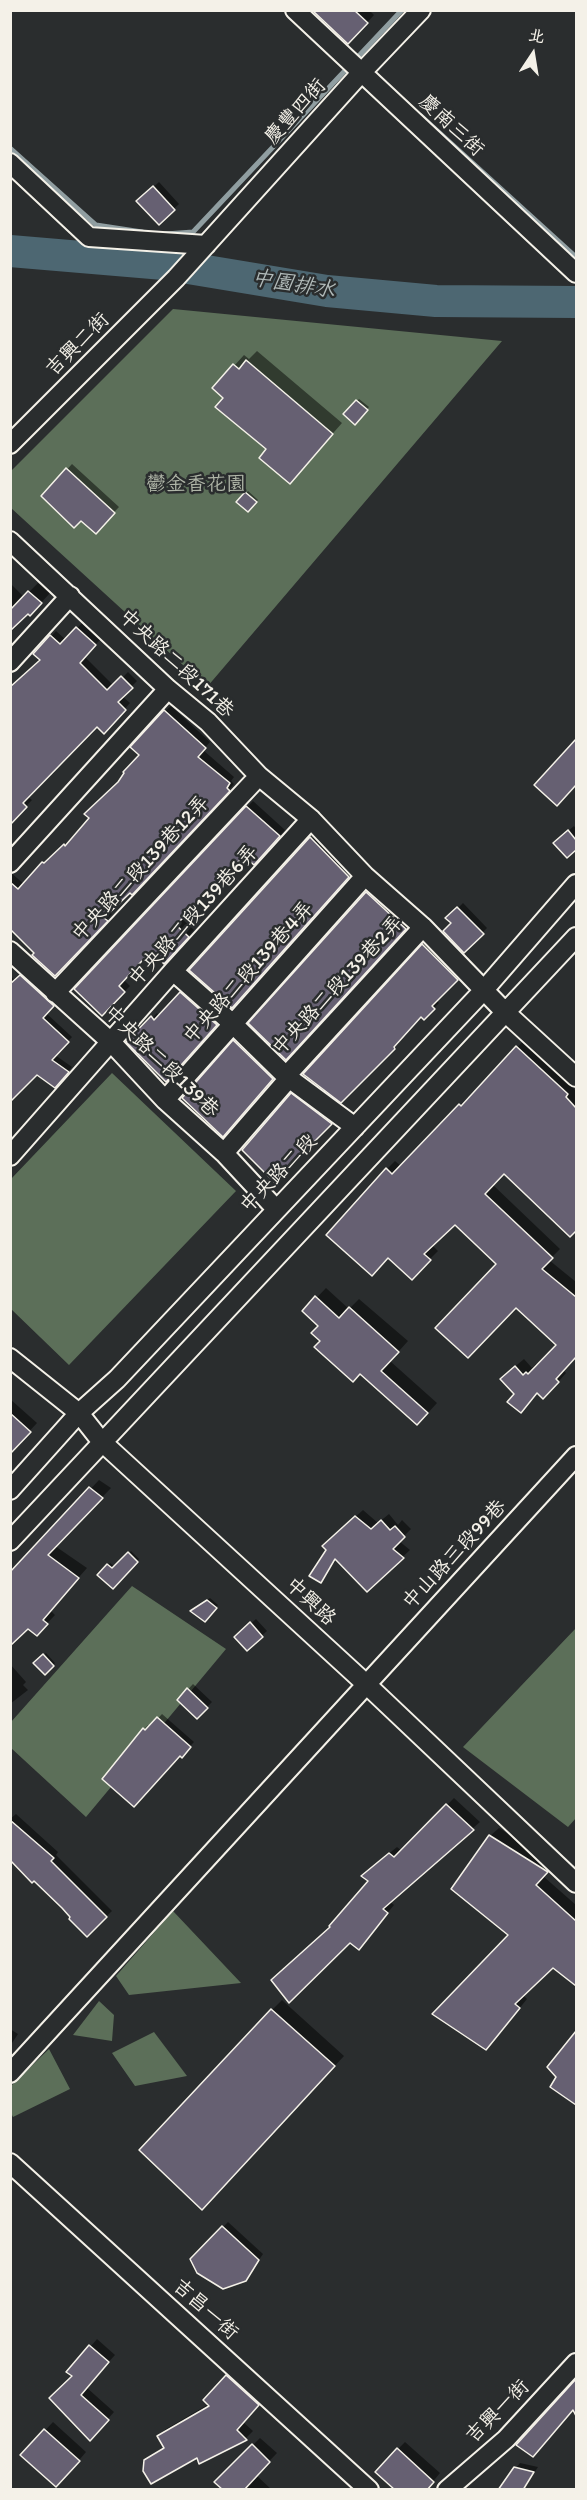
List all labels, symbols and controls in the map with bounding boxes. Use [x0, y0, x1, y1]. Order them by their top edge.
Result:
north arrow [503, 24, 563, 84]
text: 北 [527, 25, 547, 47]
street label: 慶豐四街 [260, 74, 332, 150]
street label: 慶南三街 [414, 90, 488, 162]
water label: 中園排水 [250, 266, 336, 304]
street label: 吉興二街 [41, 308, 115, 382]
park label: 鬱金香花園 [146, 473, 246, 497]
street label: 中央路二段171巷 [114, 605, 238, 723]
street label: 中央路二段139巷12弄 [67, 791, 215, 947]
street label: 中央路二段139巷6弄 [124, 841, 264, 991]
street label: 中央路二段139巷4弄 [179, 897, 319, 1049]
street label: 中央路二段139巷2弄 [267, 912, 409, 1060]
street label: 中央路二段139巷 [98, 1001, 224, 1123]
street label: 中央路二段 [236, 1130, 322, 1218]
street label: 中山路三段99巷 [398, 1495, 512, 1615]
street label: 中興路 [280, 1573, 340, 1631]
street label: 吉昌一街 [167, 2274, 243, 2346]
street label: 吉興一街 [461, 2375, 535, 2449]

